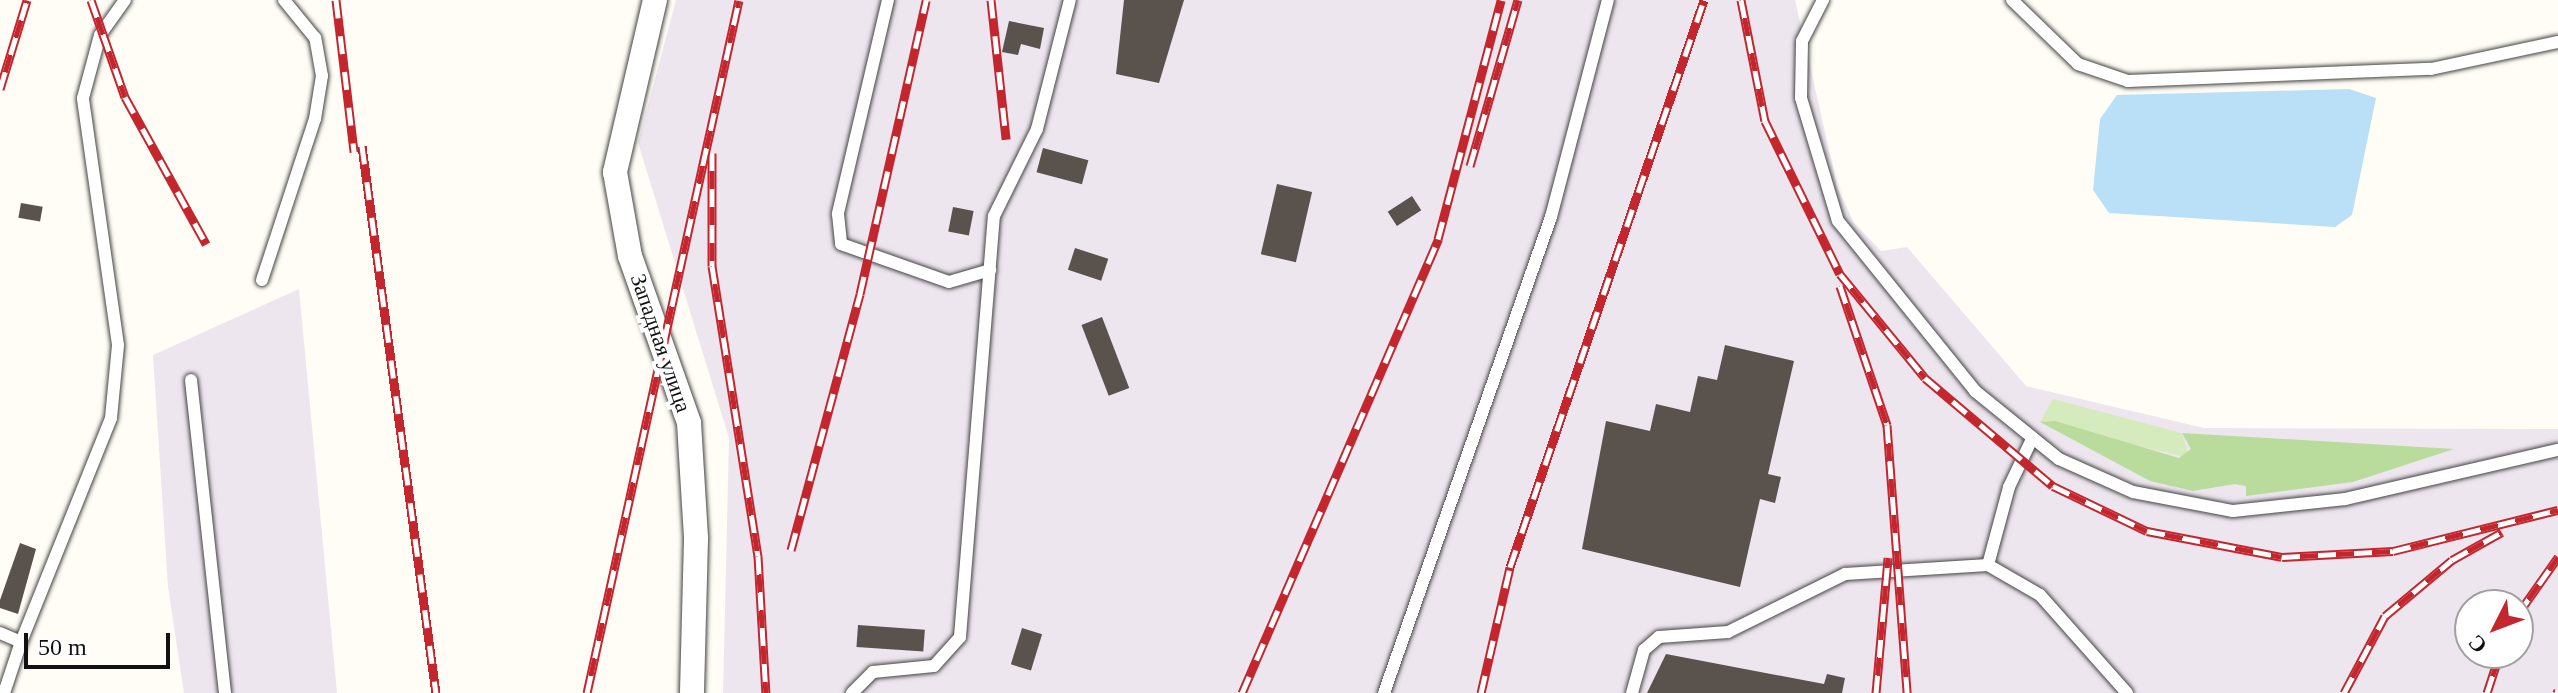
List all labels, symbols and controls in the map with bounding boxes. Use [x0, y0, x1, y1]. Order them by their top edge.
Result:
street label: Западная улица [625, 270, 697, 416]
north arrow [2454, 589, 2534, 669]
scale bar [28, 617, 174, 667]
text: С [2463, 630, 2492, 658]
text: 50 m [38, 634, 87, 660]

